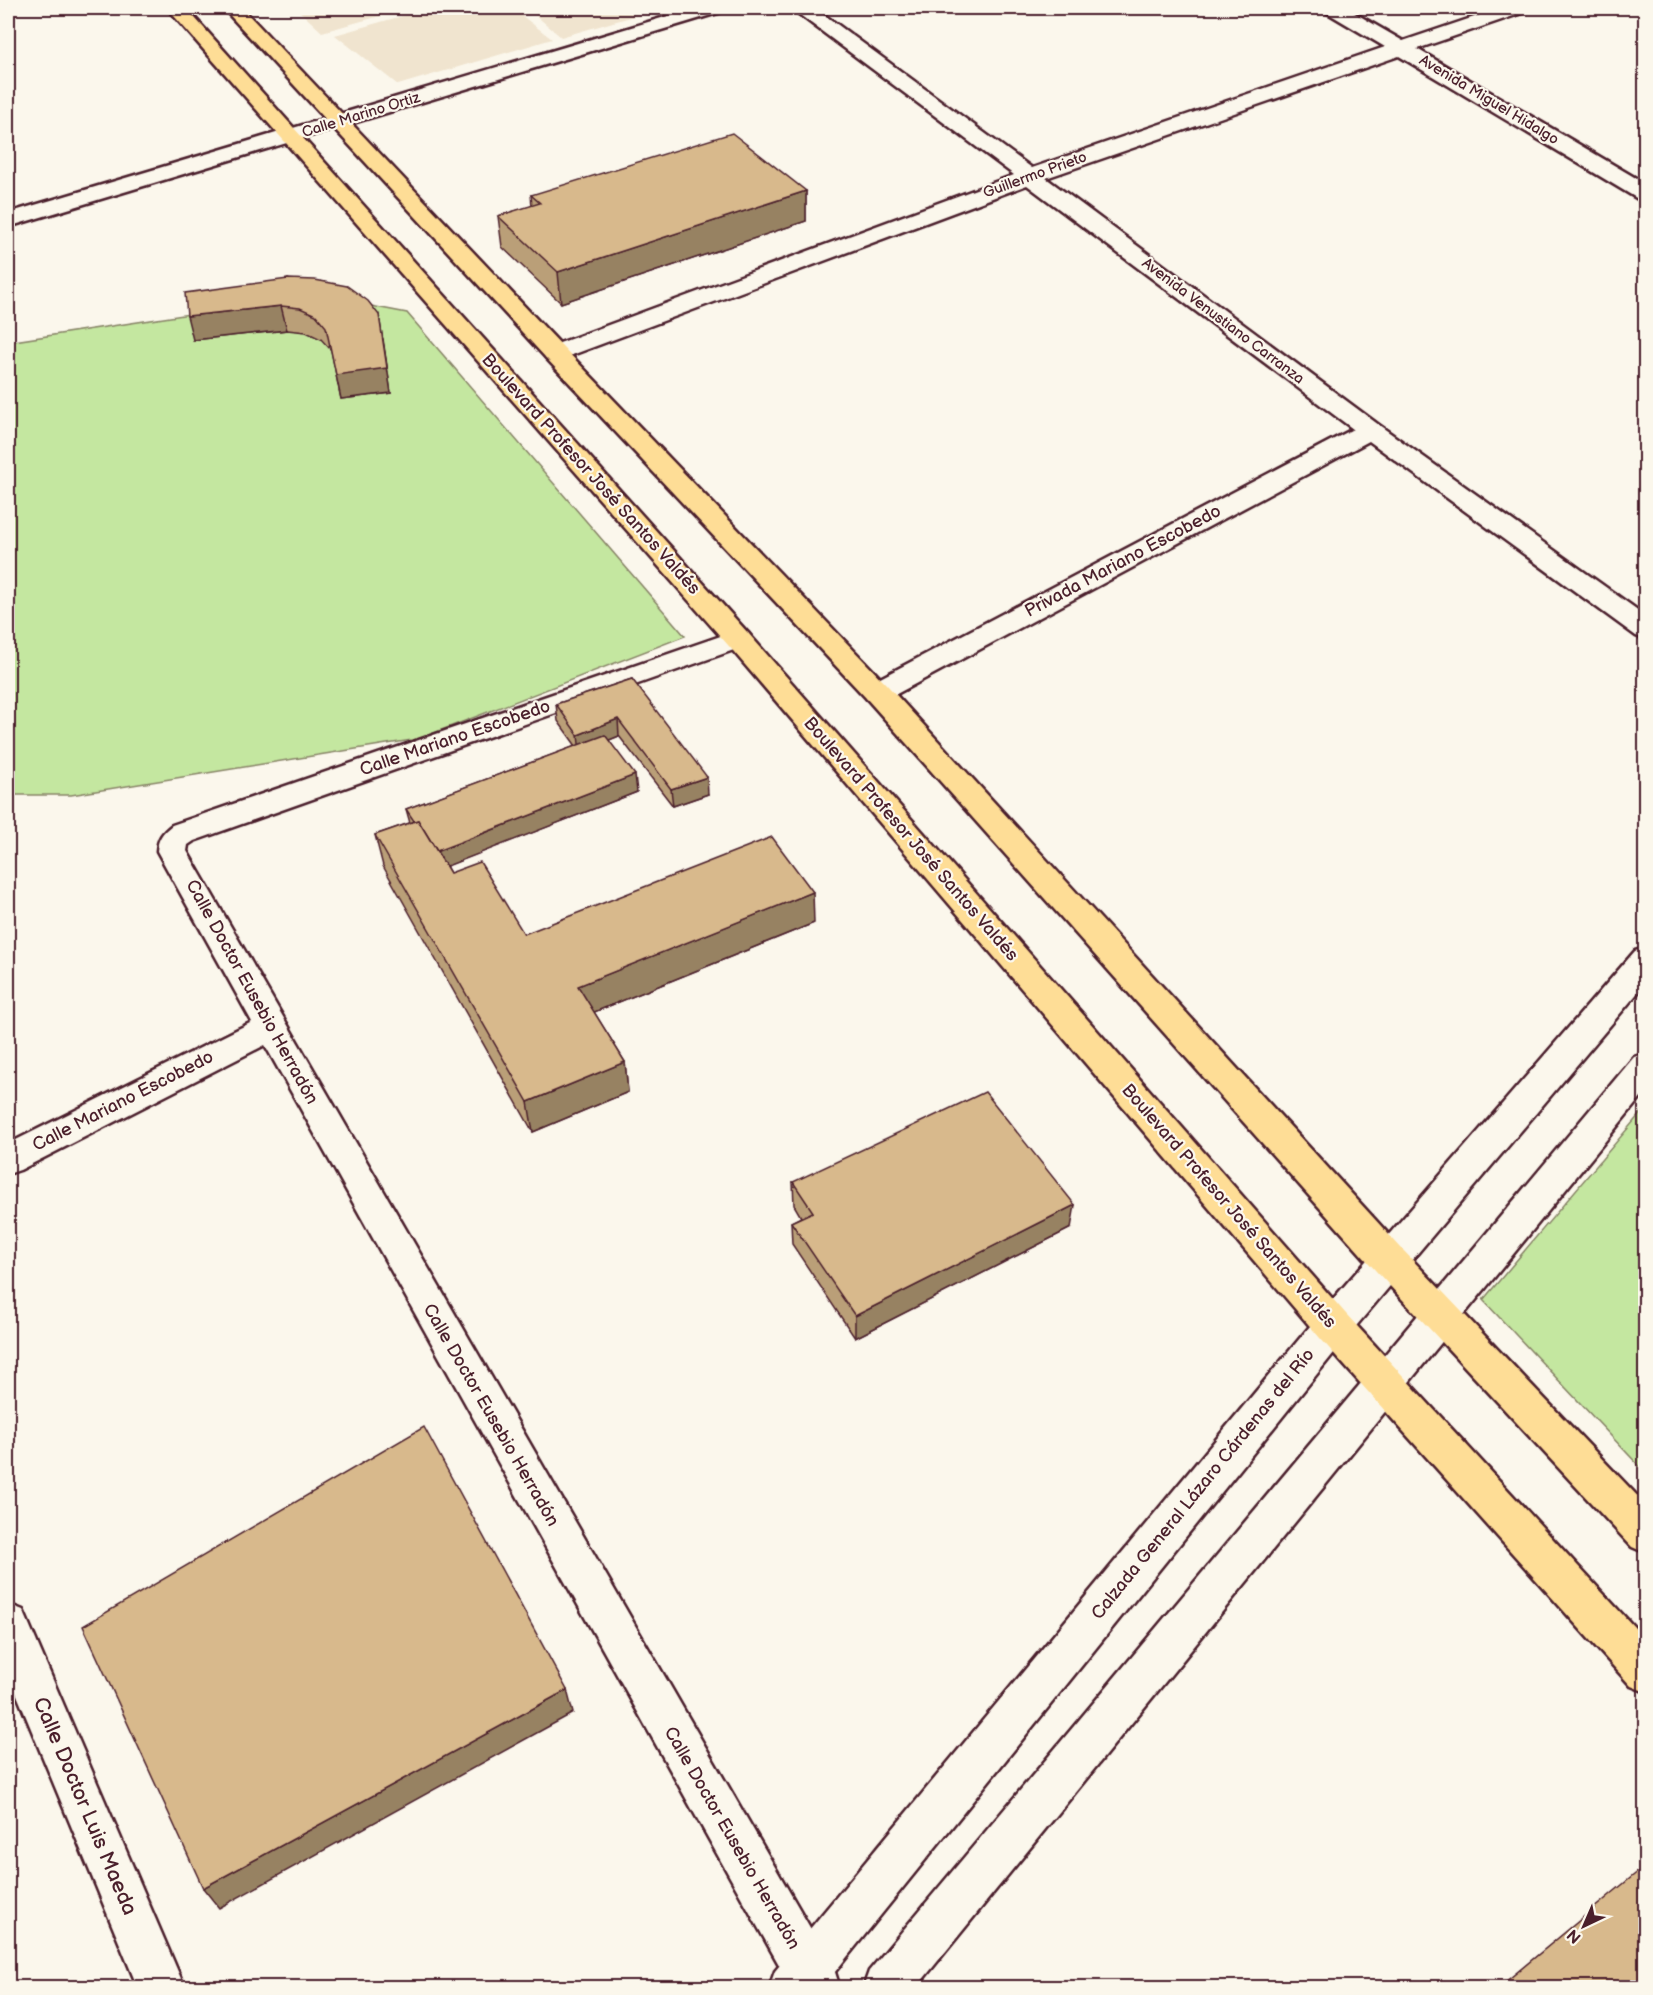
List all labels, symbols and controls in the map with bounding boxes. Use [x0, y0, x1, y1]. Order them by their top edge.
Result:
street label: Avenida Miguel Hidalgo [1416, 51, 1562, 149]
street label: Calle Marino Ortiz [300, 88, 423, 142]
street label: Guillermo Prieto [981, 147, 1089, 203]
street label: Avenida Venustiano Carranza [1138, 254, 1308, 388]
street label: Boulevard Profesor José Santos Valdés [477, 349, 705, 599]
street label: Privada Mariano Escobedo [1021, 500, 1225, 622]
street label: Calle Mariano Escobedo [357, 695, 553, 781]
street label: Boulevard Profesor José Santos Valdés [799, 713, 1023, 965]
street label: Calle Doctor Eusebio Herradón [181, 876, 323, 1108]
street label: Calle Mariano Escobedo [29, 1046, 217, 1156]
street label: Boulevard Profesor José Santos Valdés [1117, 1080, 1341, 1332]
street label: Calle Doctor Eusebio Herradón [419, 1300, 563, 1530]
street label: Calzada General Lázaro Cárdenas del Río [1087, 1344, 1319, 1624]
street label: Calle Doctor Luis Maeda [28, 1693, 142, 1919]
street label: Calle Doctor Eusebio Herradón [660, 1723, 804, 1953]
north arrow [1554, 1896, 1614, 1956]
text: N [1564, 1925, 1586, 1947]

